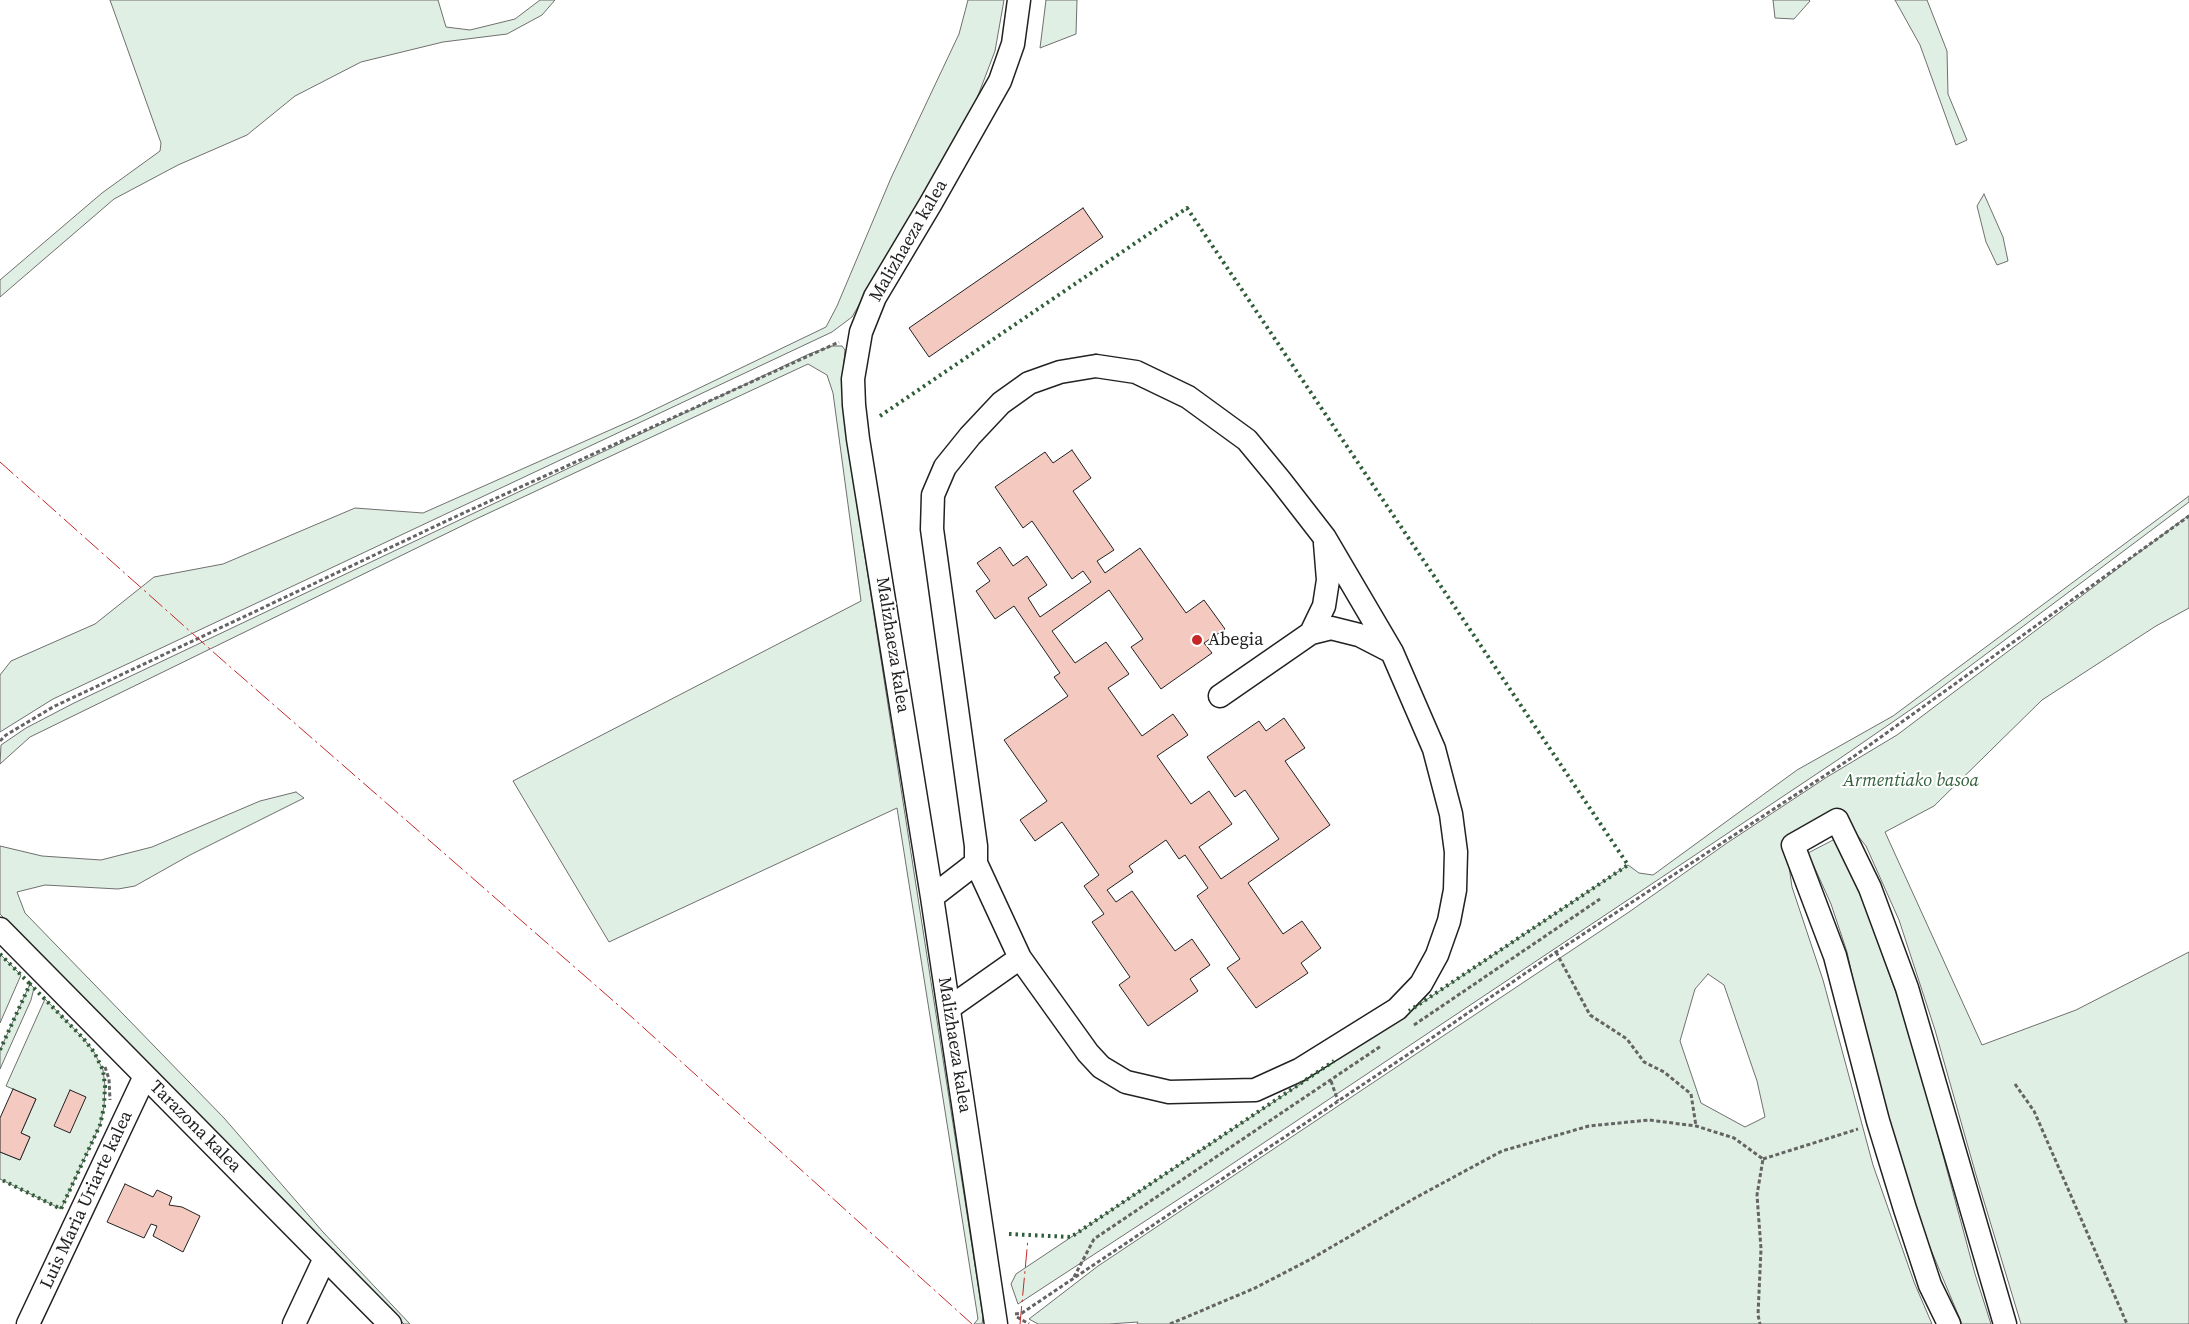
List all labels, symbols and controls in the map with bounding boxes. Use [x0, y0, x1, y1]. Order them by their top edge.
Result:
street label: Malizhaeza kalea [865, 176, 953, 306]
street label: Malizhaeza kalea [871, 576, 913, 714]
place label: Abegia [1208, 629, 1263, 651]
marker: Abegia [1190, 633, 1204, 647]
park label: Armentiako basoa [1843, 770, 1979, 792]
street label: Malizhaeza kalea [933, 976, 975, 1114]
street label: Tarazona kalea [145, 1077, 245, 1177]
street label: Luis Maria Uriarte kalea [36, 1108, 138, 1292]

